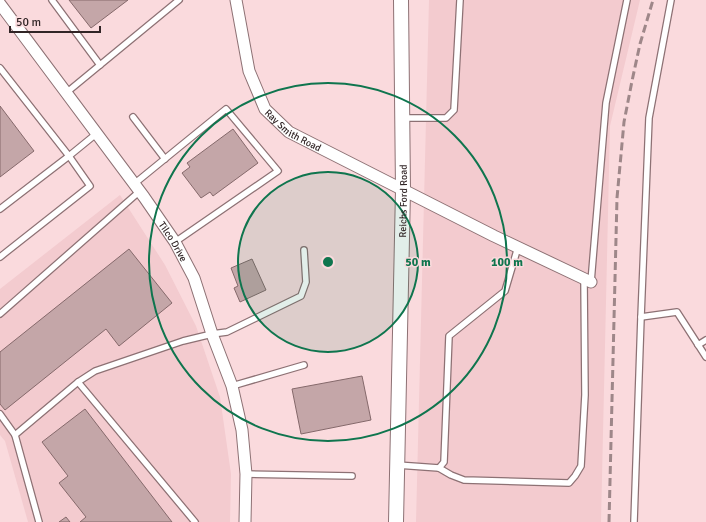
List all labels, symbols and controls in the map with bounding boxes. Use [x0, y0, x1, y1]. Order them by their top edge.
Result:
scale bar [10, 8, 100, 34]
text: 50 m [16, 15, 41, 30]
street label: Ray Smith Road [262, 107, 323, 154]
street label: Reichs Ford Road [397, 164, 410, 238]
street label: Tilco Drive [156, 219, 189, 264]
centre of rings [321, 255, 335, 269]
text: 50 m [405, 255, 431, 270]
text: 100 m [491, 255, 523, 270]

